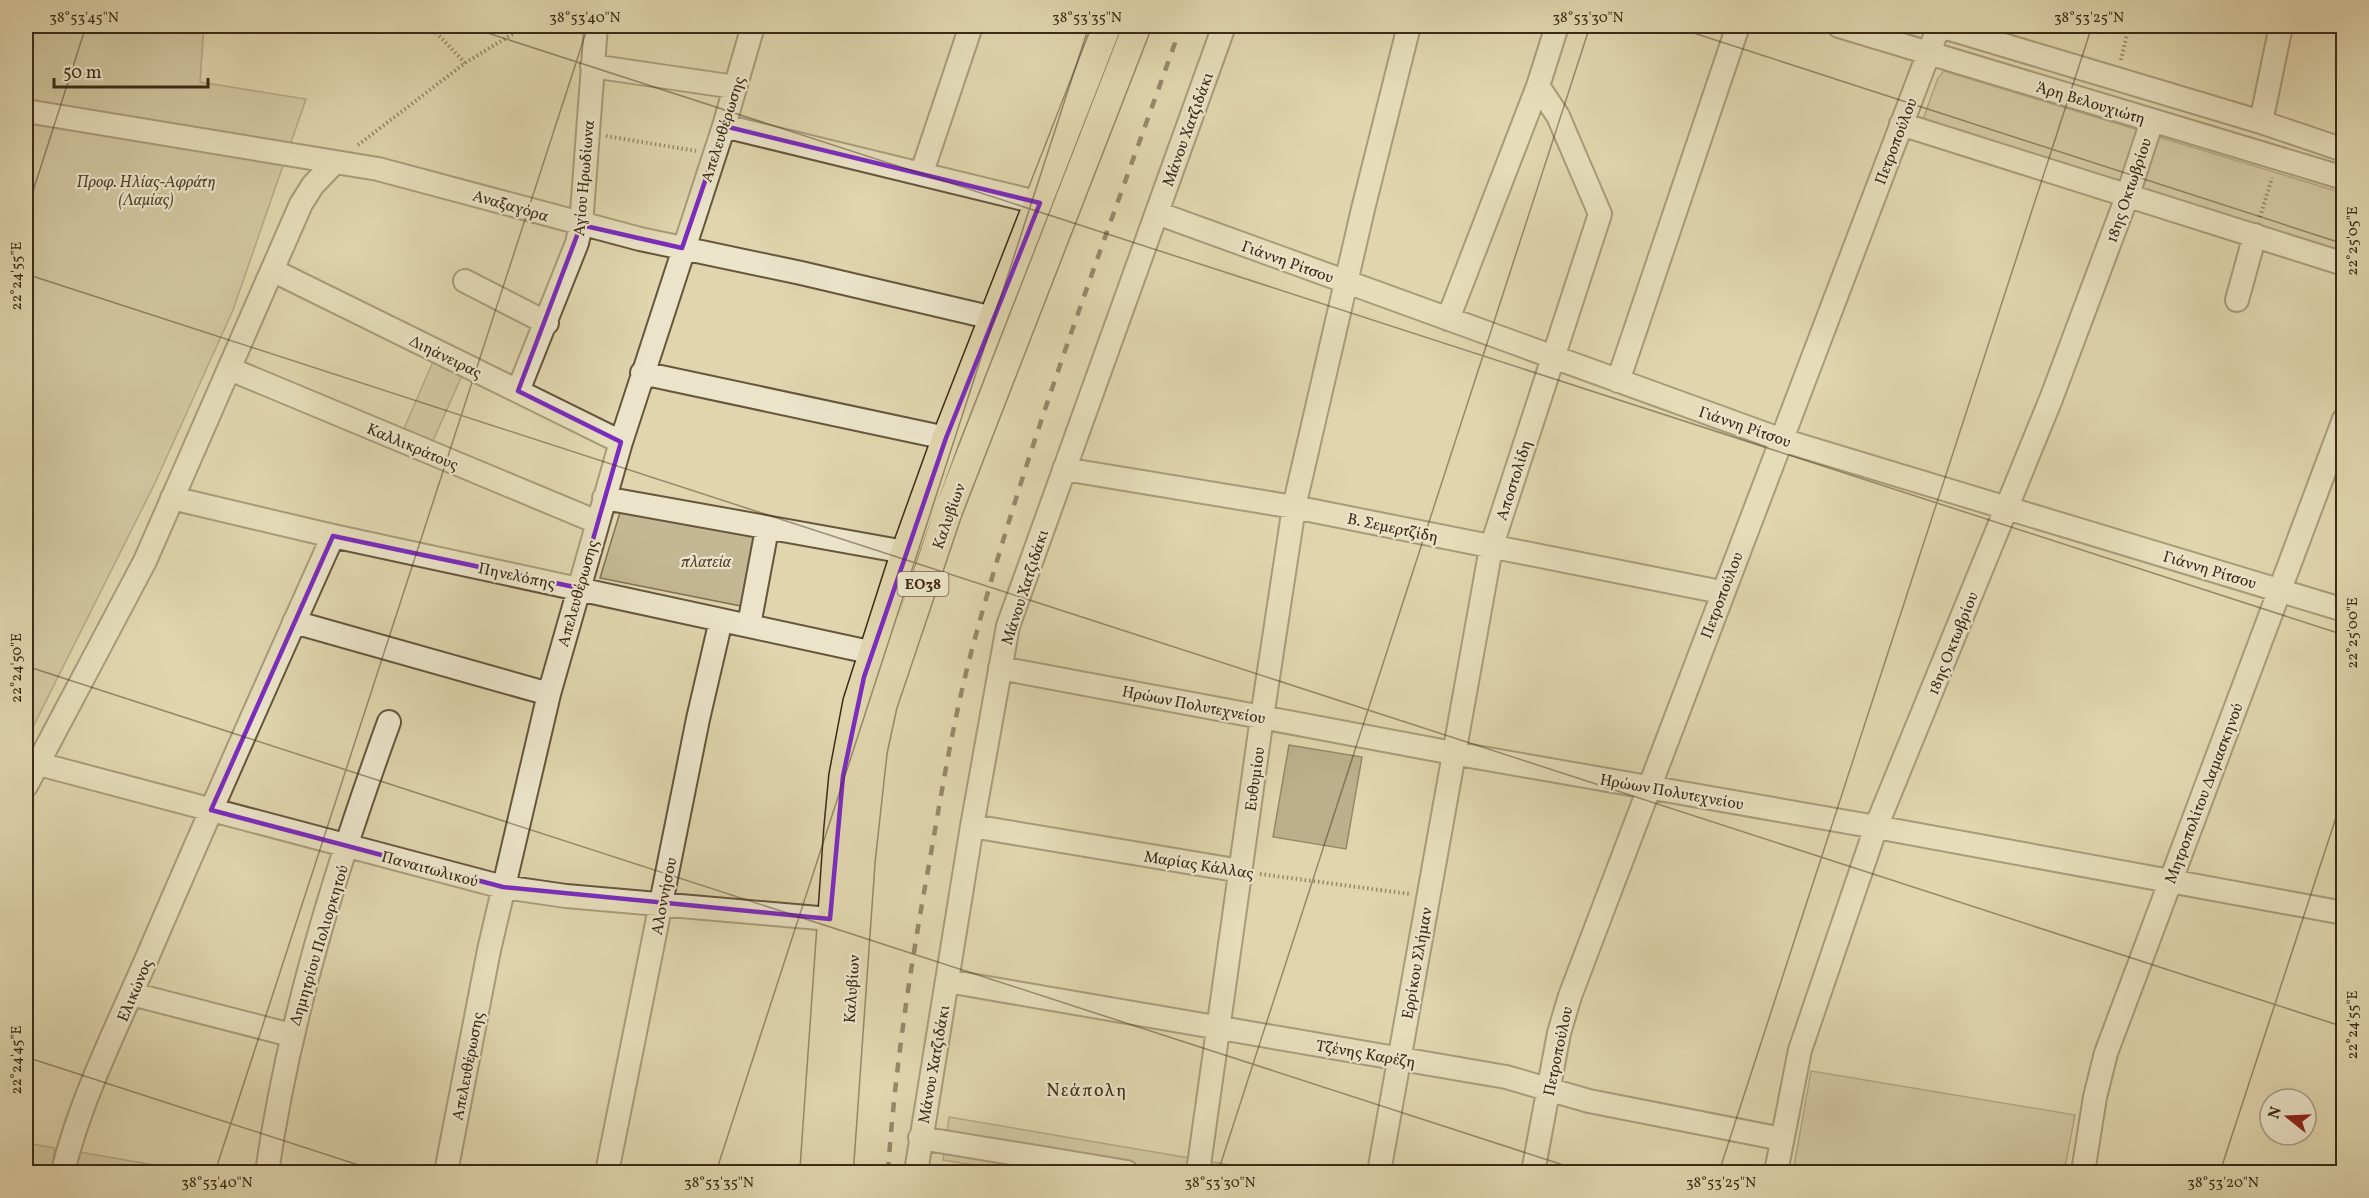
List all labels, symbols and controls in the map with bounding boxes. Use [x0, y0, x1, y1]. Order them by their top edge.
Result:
text: 38°53'45"N [49, 8, 119, 29]
text: 38°53'40"N [549, 8, 621, 29]
text: 38°53'35"N [1052, 8, 1122, 29]
text: 38°53'30"N [1552, 8, 1624, 29]
text: 38°53'25"N [2054, 8, 2124, 29]
scale bar [54, 51, 208, 89]
text: 50 m [63, 61, 102, 86]
street label: Μάνου Χατζιδάκι [1158, 69, 1220, 190]
street label: Απελευθέρωσης [696, 74, 751, 185]
street label: Άρη Βελουχιώτη [2033, 77, 2148, 131]
street label: Πετροπούλου [1870, 95, 1924, 188]
street label: Αγίου Ηρωδίωνα [569, 119, 601, 237]
street label: 18ης Οκτωβρίου [2102, 135, 2158, 246]
park label: Προφ. Ηλίας-Αφράτη (Λαμίας) [76, 172, 216, 212]
street label: Αναξαγόρα [470, 186, 551, 228]
text: 22°25'05"E [2343, 206, 2364, 276]
street label: Γιάννη Ρίτσου [1238, 236, 1337, 290]
text: 22°24'55"E [7, 242, 28, 310]
street label: Διηάνειρας [405, 331, 485, 385]
street label: Γιάννη Ρίτσου [1695, 402, 1794, 454]
street label: Καλλικράτους [363, 419, 461, 477]
street label: Αποστολίδη [1492, 437, 1538, 524]
street label: Καλυβίων [928, 480, 972, 553]
street label: Β. Σεμερτζίδη [1345, 509, 1440, 549]
street label: Μάνου Χατζιδάκι [997, 527, 1055, 648]
street label: Απελευθέρωσης [553, 537, 605, 650]
street label: Γιάννη Ρίτσου [2160, 546, 2259, 596]
street label: Πετροπούλου [1696, 549, 1750, 642]
park label: πλατεία [681, 552, 732, 574]
street label: Πηνελόπης [476, 558, 557, 596]
road number: ΕΟ38 [898, 572, 948, 596]
street label: 18ης Οκτωβρίου [1923, 589, 1985, 699]
text: 22°25'00"E [2343, 597, 2364, 669]
text: 22°24'50"E [7, 633, 28, 703]
street label: Ηρώων Πολυτεχνείου [1120, 681, 1268, 731]
street label: Μητροπολίτου Δαμασκηνού [2160, 700, 2250, 887]
street label: Ευθυμίου [1241, 745, 1271, 813]
street label: Ηρώων Πολυτεχνείου [1598, 769, 1746, 817]
street label: Παναιτωλικού [379, 846, 481, 893]
street label: Μαρίας Κάλλας [1142, 846, 1255, 886]
street label: Αλοννήσου [647, 855, 683, 937]
street label: Δημητρίου Πολιορκητού [285, 862, 355, 1029]
street label: Ερρίκου Σλήμαν [1397, 906, 1439, 1021]
street label: Καλυβίων [840, 954, 866, 1024]
street label: Ελικώνος [113, 956, 159, 1026]
text: 22°24'55"E [2343, 991, 2364, 1059]
street label: Μάνου Χατζιδάκι [914, 1003, 956, 1126]
street label: Πετροπούλου [1539, 1004, 1579, 1098]
street label: Απελευθέρωσης [448, 1010, 490, 1123]
text: 22°24'45"E [7, 1025, 28, 1095]
street label: Τζένης Καρέζη [1314, 1035, 1417, 1075]
district label: Νεάπολη [1046, 1079, 1128, 1104]
north arrow [2258, 1087, 2318, 1147]
text: N [2263, 1104, 2288, 1122]
text: 38°53'40"N [181, 1173, 253, 1194]
text: 38°53'35"N [684, 1173, 754, 1194]
text: 38°53'30"N [1184, 1173, 1256, 1194]
text: 38°53'25"N [1686, 1173, 1756, 1194]
text: 38°53'20"N [2187, 1173, 2259, 1194]

